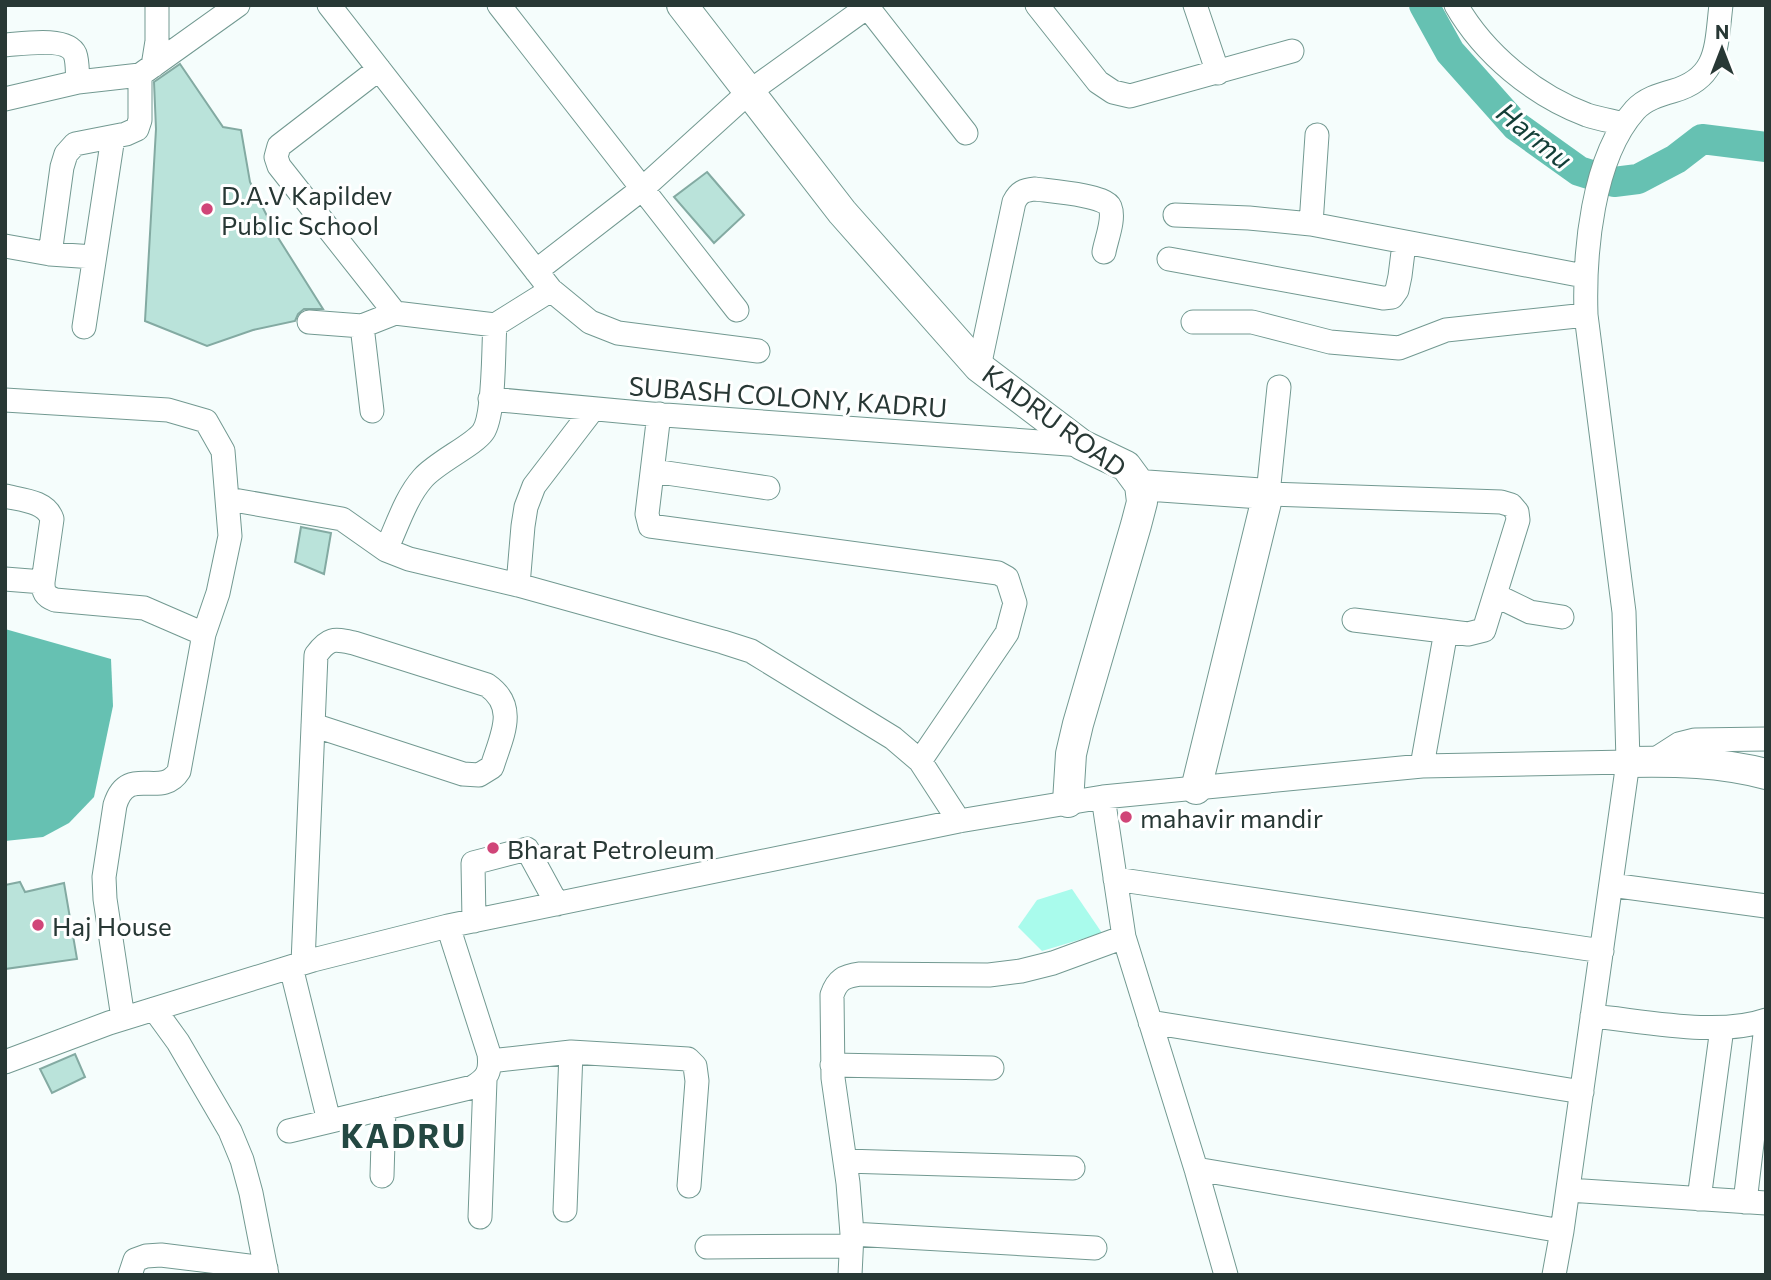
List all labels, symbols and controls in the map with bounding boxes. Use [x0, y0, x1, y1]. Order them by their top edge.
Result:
north arrow [1687, 14, 1757, 84]
text: N [1715, 20, 1729, 43]
water label: Harmu [1491, 94, 1580, 176]
place label: D.A.V Kapildev Public School [221, 179, 392, 240]
marker: D.A.V Kapildev Public School [199, 201, 215, 217]
street label: KADRU ROAD [977, 358, 1133, 482]
street label: SUBASH COLONY, KADRU [628, 369, 948, 423]
place label: mahavir mandir [1140, 802, 1323, 833]
marker: mahavir mandir [1118, 809, 1134, 825]
place label: Bharat Petroleum [507, 833, 715, 864]
marker: Bharat Petroleum [485, 840, 501, 856]
place label: Haj House [52, 910, 172, 941]
marker: Haj House [30, 917, 46, 933]
district label: KADRU [340, 1114, 468, 1155]

